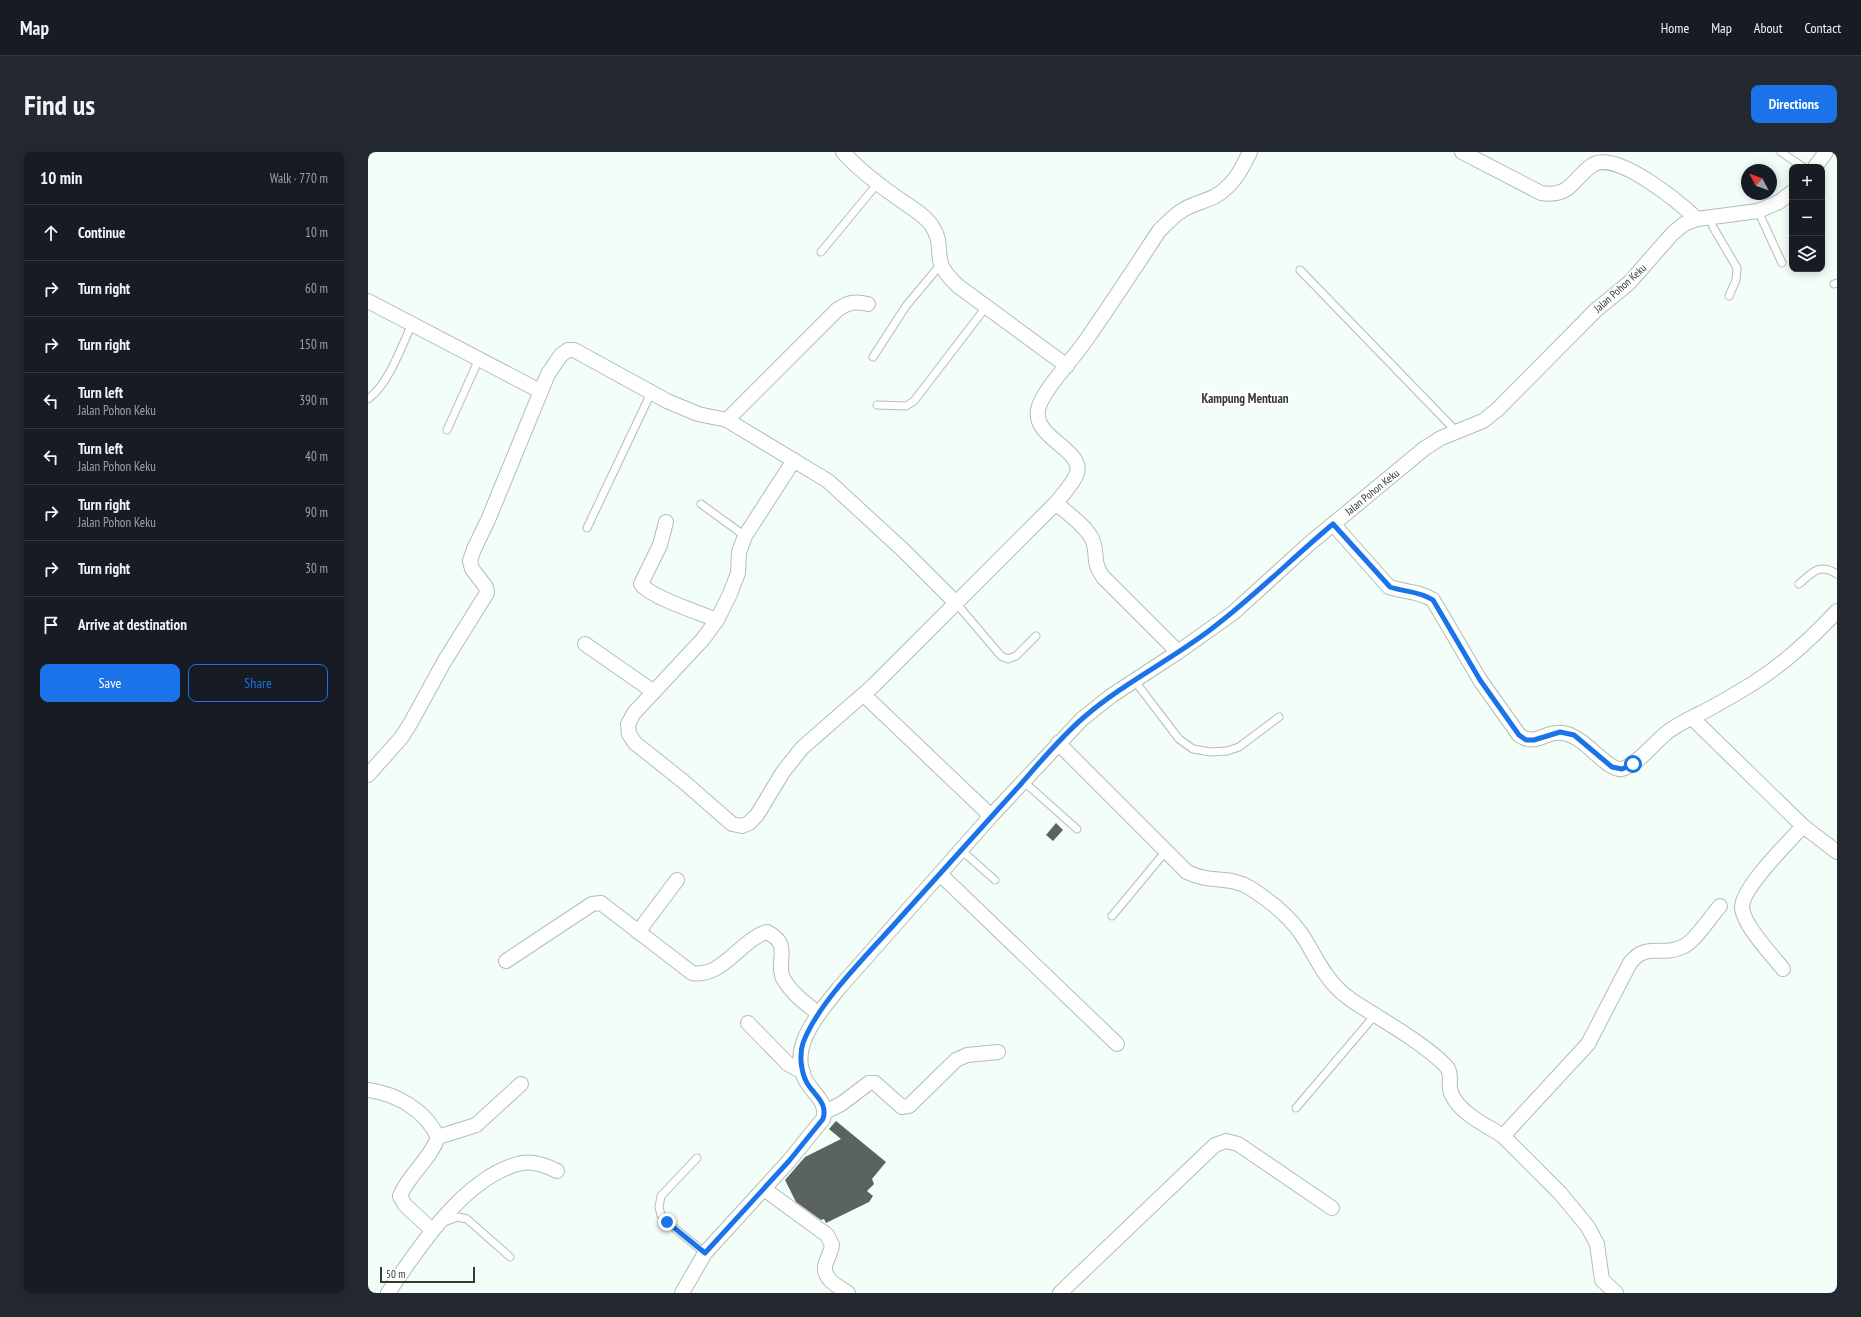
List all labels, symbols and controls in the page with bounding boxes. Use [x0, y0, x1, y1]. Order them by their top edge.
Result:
text: Map [20, 16, 49, 40]
text: Home [1661, 19, 1689, 37]
text: Map [1711, 19, 1732, 37]
text: About [1754, 19, 1783, 37]
text: Contact [1805, 19, 1841, 37]
button: Directions [1751, 85, 1837, 123]
text: Find us [24, 86, 95, 123]
north arrow [1741, 164, 1777, 200]
map controls [1789, 164, 1825, 272]
button: + [1789, 164, 1825, 200]
text: 10 min [40, 167, 82, 189]
text: Walk · 770 m [270, 170, 328, 187]
button: − [1789, 200, 1825, 236]
icon: ahead [40, 222, 62, 244]
text: Continue [78, 223, 125, 242]
text: 10 m [305, 224, 328, 241]
button: layers [1789, 236, 1825, 272]
street label: Jalan Pohon Keku [1590, 261, 1649, 316]
icon: right [40, 278, 62, 300]
text: Turn right [78, 279, 130, 298]
text: 60 m [305, 280, 328, 297]
icon: right [40, 334, 62, 356]
text: Turn right [78, 335, 130, 354]
text: 150 m [299, 336, 328, 353]
text: Turn left [78, 383, 123, 402]
icon: left [40, 390, 62, 412]
district label: Kampung Mentuan [1201, 390, 1289, 407]
text: 390 m [299, 392, 328, 409]
text: Jalan Pohon Keku [78, 402, 156, 419]
text: Turn left [78, 439, 123, 458]
icon: left [40, 446, 62, 468]
text: 40 m [305, 448, 328, 465]
text: Jalan Pohon Keku [78, 458, 156, 475]
street label: Jalan Pohon Keku [1341, 466, 1402, 519]
text: Turn right [78, 495, 130, 514]
icon: right [40, 502, 62, 524]
text: 90 m [305, 504, 328, 521]
text: Jalan Pohon Keku [78, 514, 156, 531]
icon: right [40, 558, 62, 580]
text: Turn right [78, 559, 130, 578]
text: 30 m [305, 560, 328, 577]
icon: arrive [40, 614, 62, 636]
text: Arrive at destination [78, 615, 187, 634]
button: Save [40, 664, 180, 702]
button: Share [188, 664, 328, 702]
route start [1624, 755, 1642, 773]
route end [658, 1213, 676, 1231]
scale bar [380, 1265, 475, 1284]
text: 50 m [386, 1267, 405, 1281]

